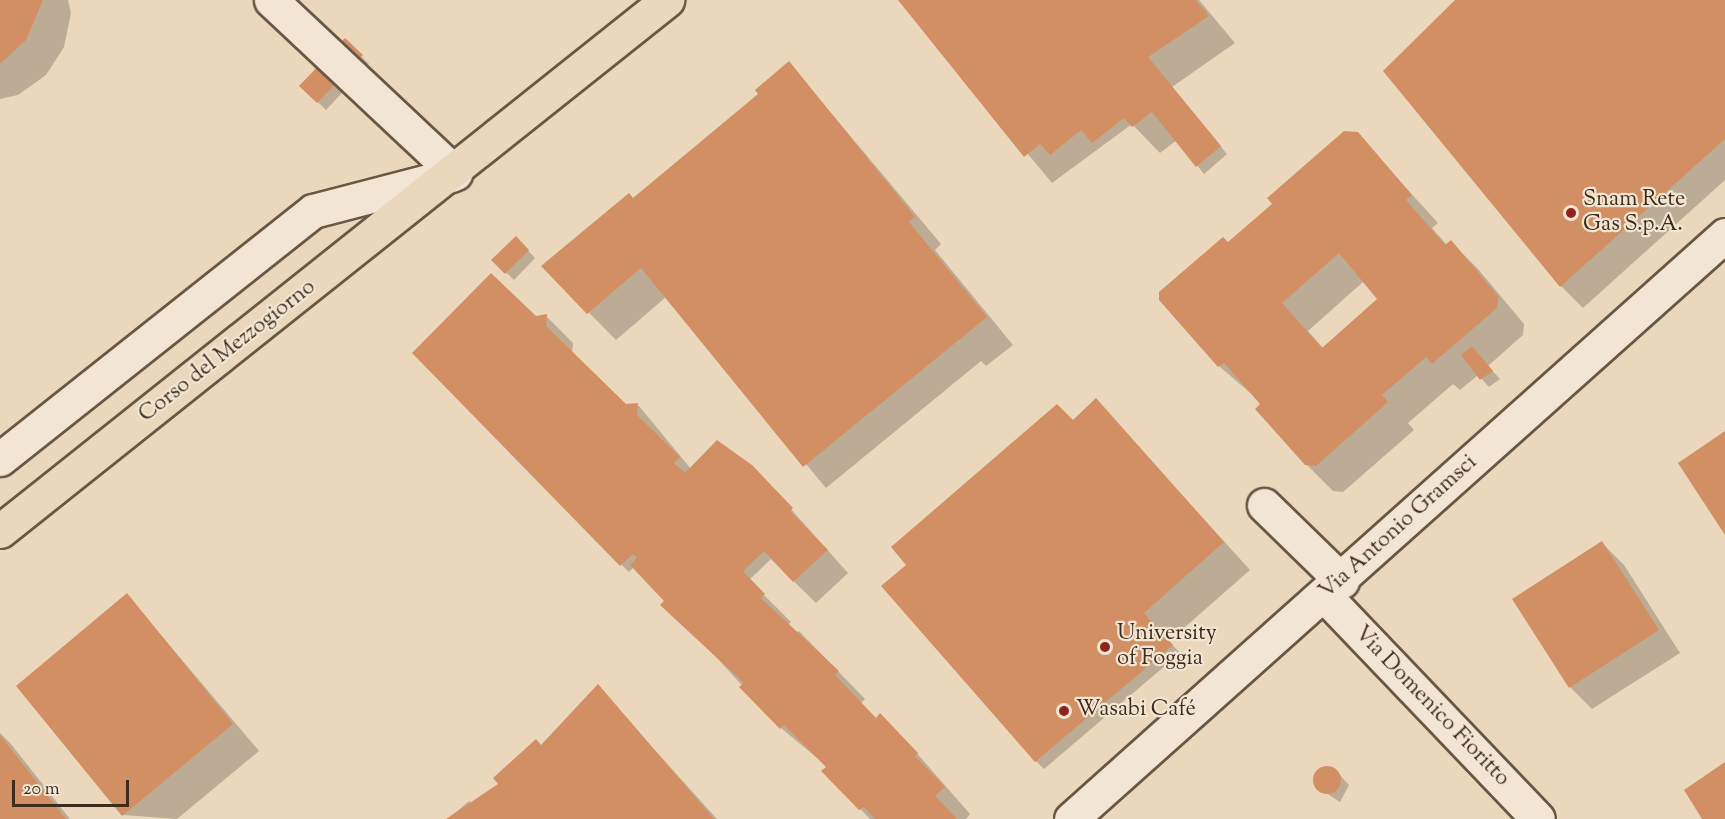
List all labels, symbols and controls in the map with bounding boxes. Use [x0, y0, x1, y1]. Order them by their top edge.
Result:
place label: Snam Rete Gas S.p.A. [1583, 187, 1685, 238]
marker: Snam Rete Gas S.p.A. [1564, 206, 1578, 220]
street label: Corso del Mezzogiorno [134, 275, 322, 429]
street label: Via Antonio Gramsci [1315, 450, 1483, 606]
place label: University of Foggia [1117, 621, 1217, 672]
street label: Via Domenico Fioritto [1348, 621, 1514, 793]
marker: University of Foggia [1098, 640, 1112, 654]
place label: Wasabi Café [1076, 698, 1196, 724]
marker: Wasabi Café [1057, 704, 1071, 718]
scale bar [15, 768, 132, 806]
text: 20 m [23, 777, 60, 803]

